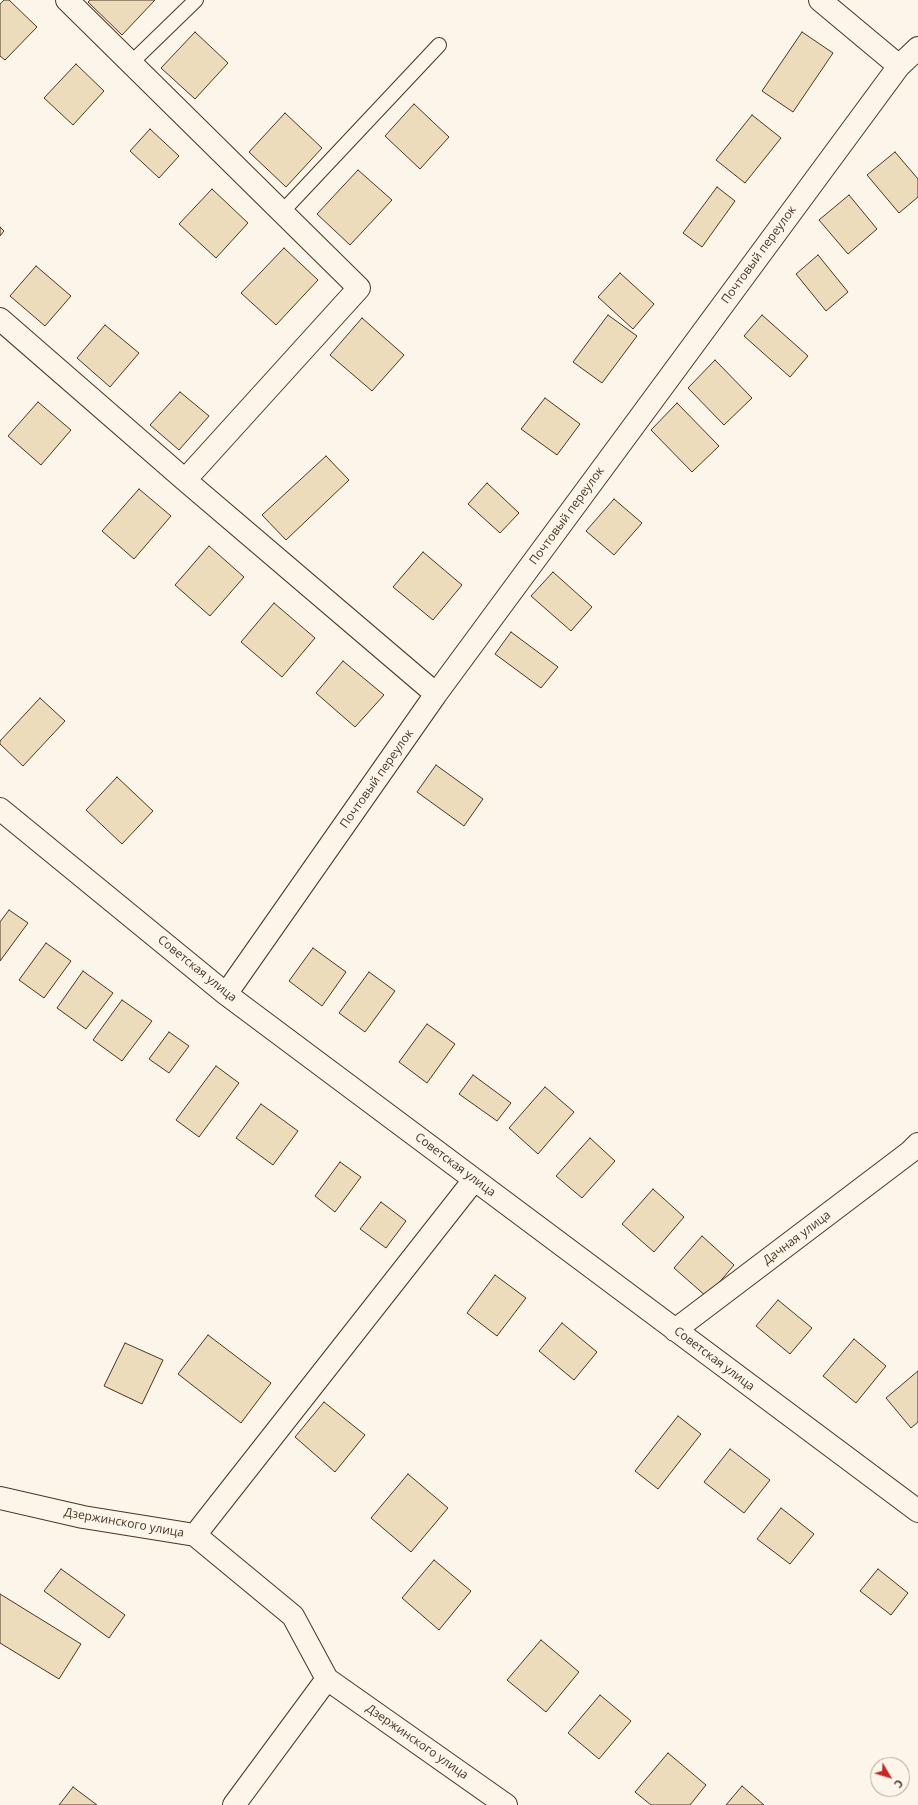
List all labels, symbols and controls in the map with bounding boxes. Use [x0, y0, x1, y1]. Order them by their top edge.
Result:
street label: Почтовый переулок [719, 203, 799, 307]
street label: Почтовый переулок [527, 464, 607, 568]
street label: Почтовый переулок [337, 727, 417, 831]
street label: Советская улица [155, 933, 239, 1005]
street label: Советская улица [412, 1130, 498, 1200]
street label: Дачная улица [760, 1208, 834, 1268]
street label: Советская улица [671, 1324, 757, 1394]
street label: Дзержинского улица [63, 1505, 185, 1541]
street label: Дзержинского улица [363, 1701, 471, 1783]
north arrow [870, 1757, 910, 1797]
text: С [891, 1777, 907, 1791]

